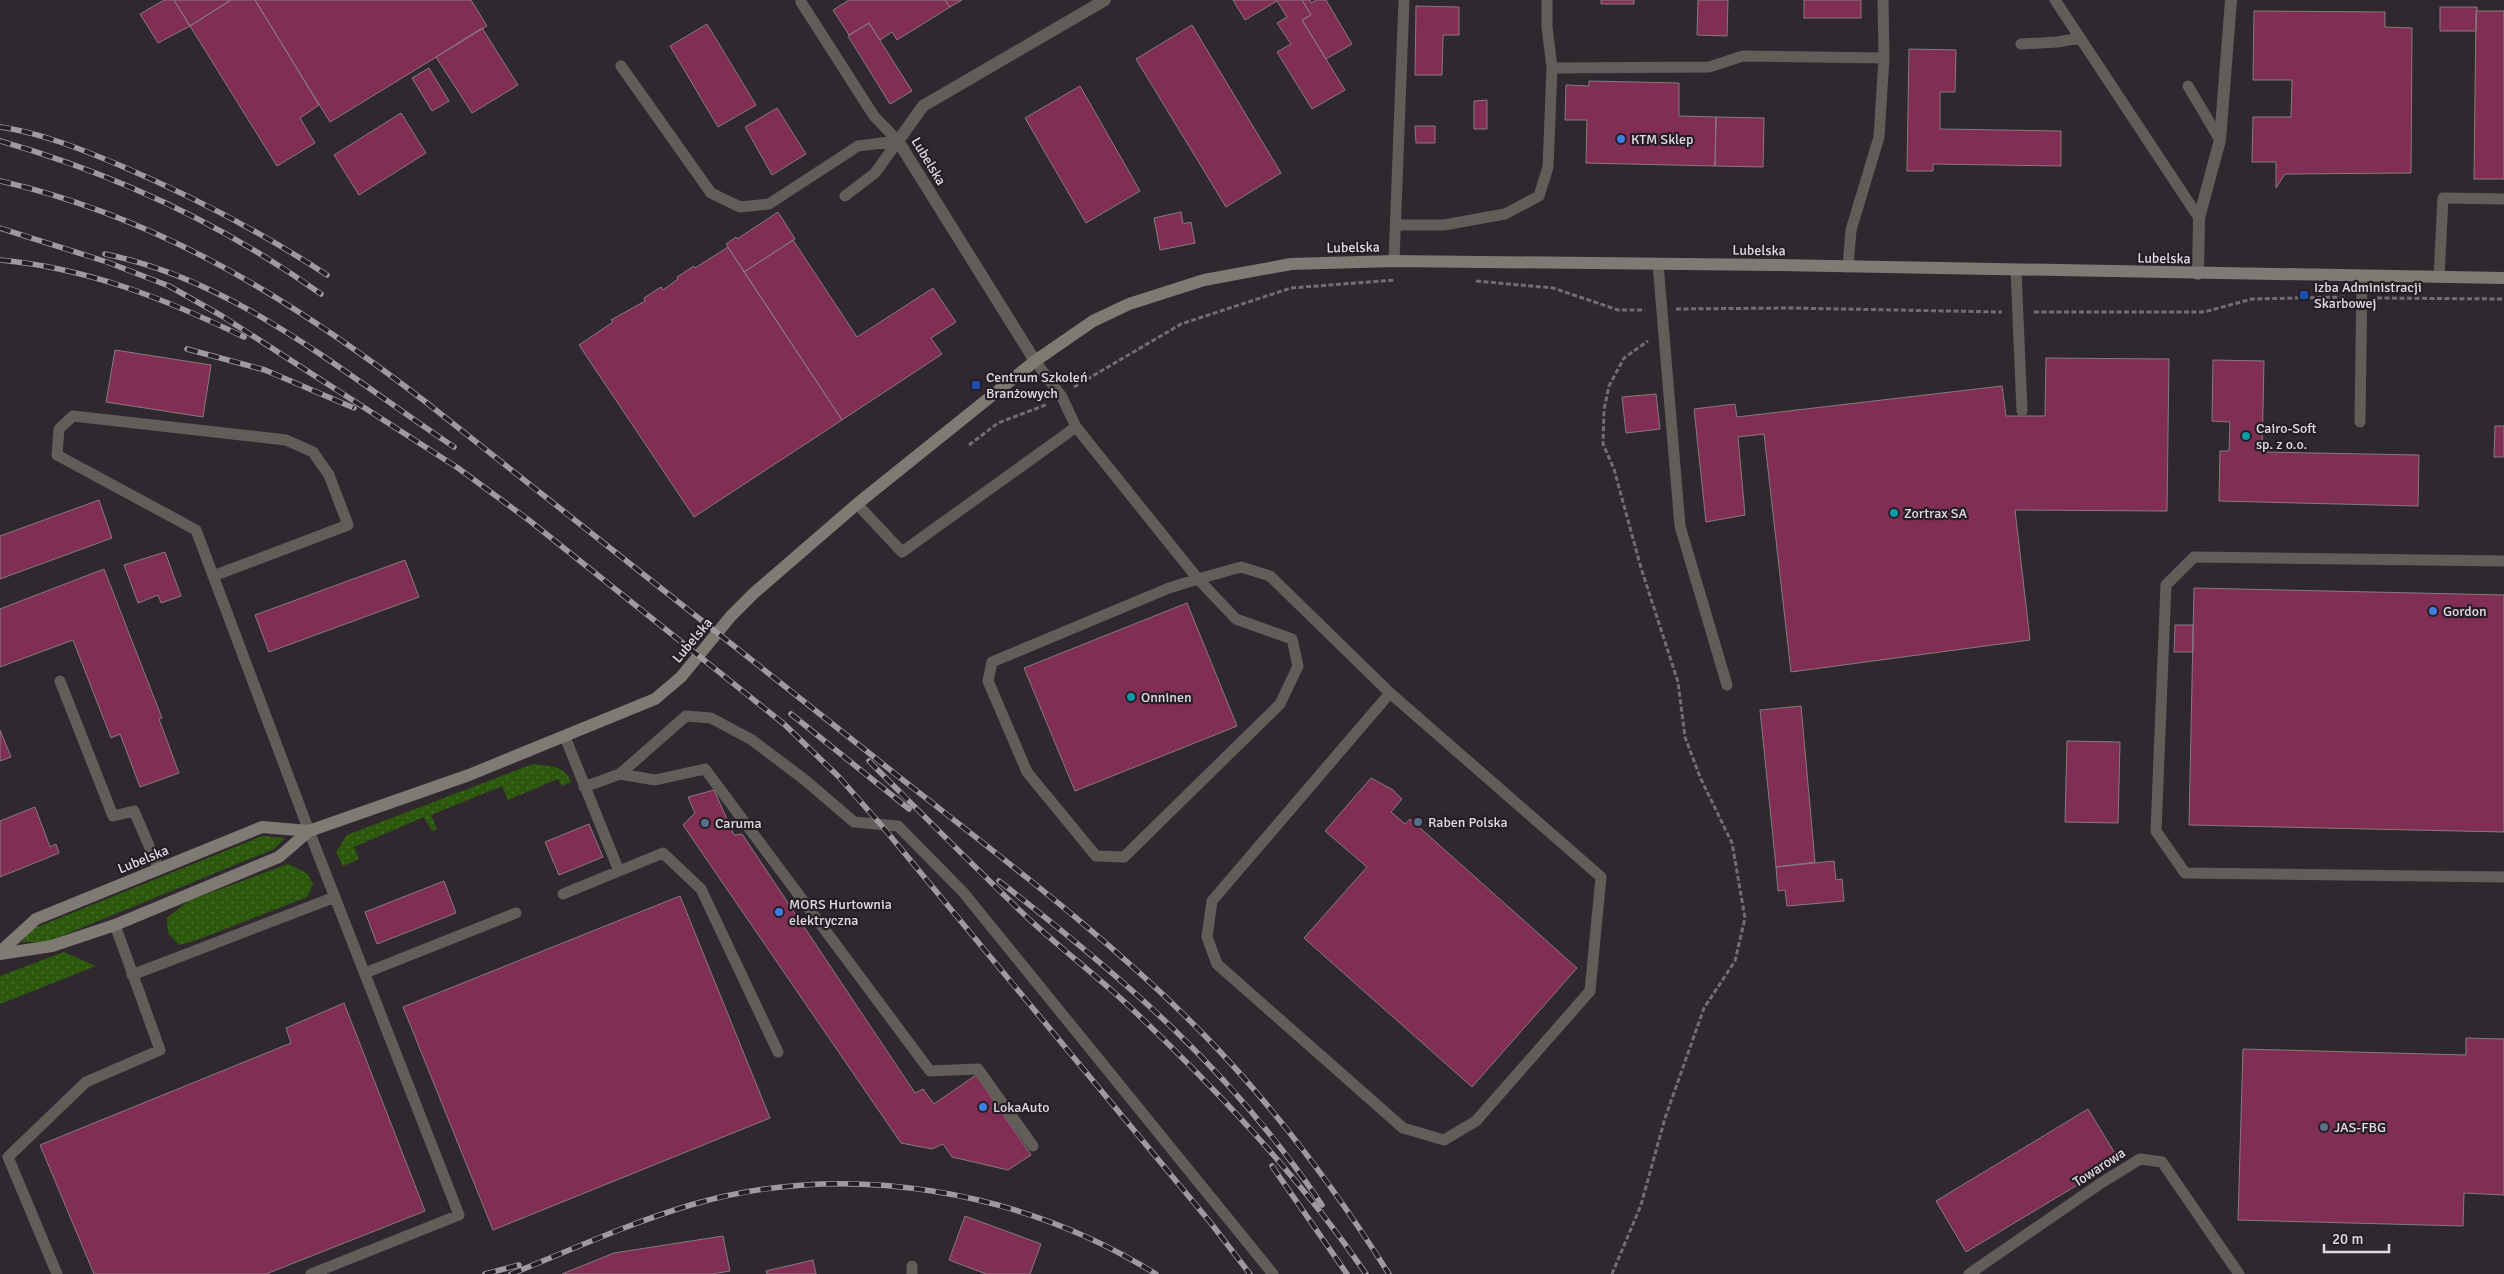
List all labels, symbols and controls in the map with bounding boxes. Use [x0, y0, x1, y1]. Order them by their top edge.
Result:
place label: KTM Sklep [1631, 131, 1693, 148]
marker: KTM Sklep [1615, 133, 1627, 145]
street label: Lubelska [908, 134, 950, 189]
street label: Lubelska [1326, 239, 1380, 256]
street label: Lubelska [1732, 242, 1786, 259]
street label: Lubelska [2137, 250, 2191, 267]
place label: Izba Administracji Skarbowej [2314, 279, 2422, 312]
marker: Izba Administracji Skarbowej [2298, 289, 2310, 301]
place label: Centrum Szkoleń Branżowych [986, 369, 1088, 402]
marker: Centrum Szkoleń Branżowych [970, 379, 982, 391]
place label: Cairo-Soft sp. z o.o. [2256, 420, 2316, 453]
marker: Cairo-Soft sp. z o.o. [2240, 430, 2252, 442]
place label: Zortrax SA [1904, 505, 1968, 522]
marker: Zortrax SA [1888, 507, 1900, 519]
place label: Gordon [2443, 603, 2487, 620]
marker: Gordon [2427, 605, 2439, 617]
street label: Lubelska [669, 614, 716, 666]
place label: Onninen [1141, 689, 1192, 706]
marker: Onninen [1125, 691, 1137, 703]
place label: Raben Polska [1428, 814, 1508, 831]
place label: Caruma [715, 815, 762, 832]
marker: Raben Polska [1412, 816, 1424, 828]
marker: Caruma [699, 817, 711, 829]
street label: Lubelska [115, 842, 171, 877]
place label: MORS Hurtownia elektryczna [789, 896, 892, 929]
marker: MORS Hurtownia elektryczna [773, 906, 785, 918]
place label: LokaAuto [993, 1099, 1049, 1116]
marker: LokaAuto [977, 1101, 989, 1113]
place label: JAS-FBG [2334, 1119, 2386, 1136]
marker: JAS-FBG [2318, 1121, 2330, 1133]
street label: Towarowa [2070, 1144, 2129, 1191]
scale bar [2324, 1222, 2389, 1254]
text: 20 m [2332, 1230, 2363, 1248]

